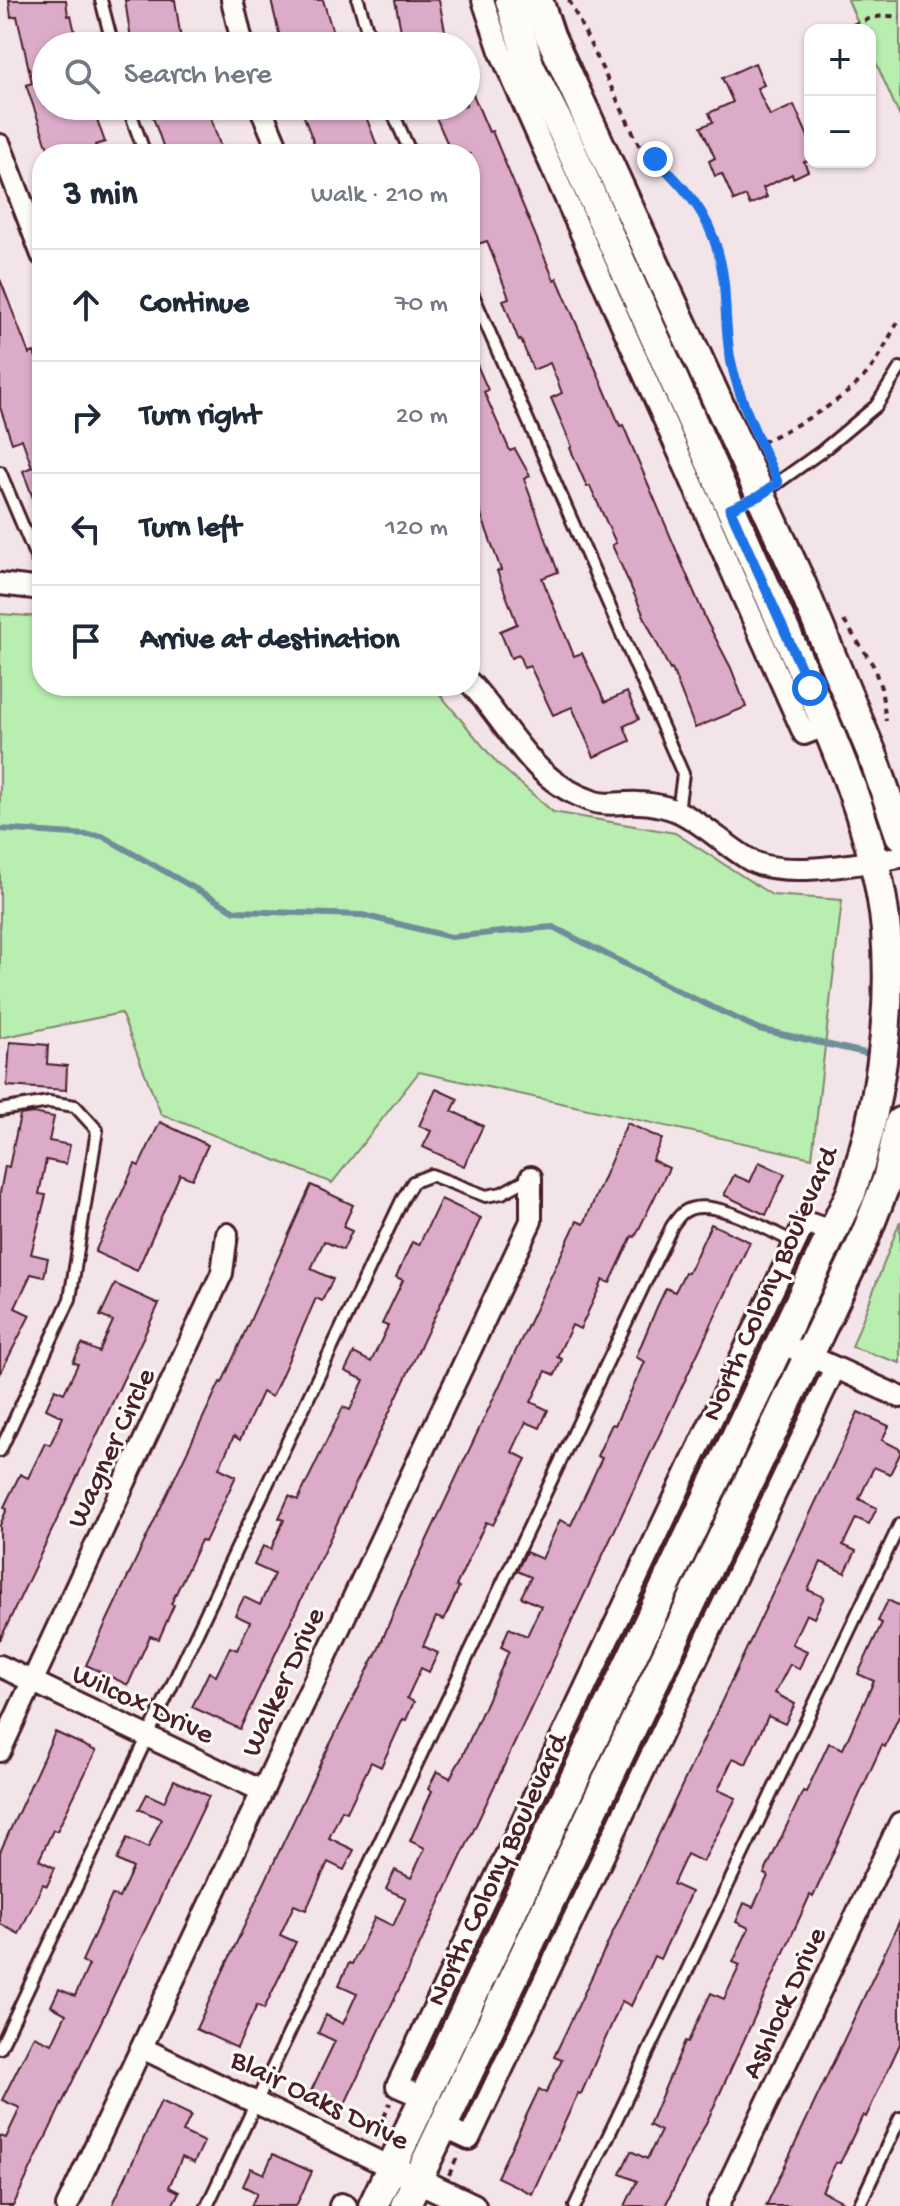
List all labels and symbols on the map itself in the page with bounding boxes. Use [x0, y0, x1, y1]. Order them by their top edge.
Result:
route end [637, 141, 673, 177]
route start [792, 670, 828, 706]
street label: North Colony Boulevard [696, 1140, 849, 1427]
street label: Wagner Circle [61, 1363, 166, 1534]
street label: Walker Drive [235, 1602, 335, 1763]
street label: Wilcox Drive [66, 1658, 219, 1754]
street label: North Colony Boulevard [421, 1727, 579, 2013]
street label: Ashlock Drive [736, 1922, 837, 2085]
street label: Blair Oaks Drive [223, 2043, 415, 2161]

